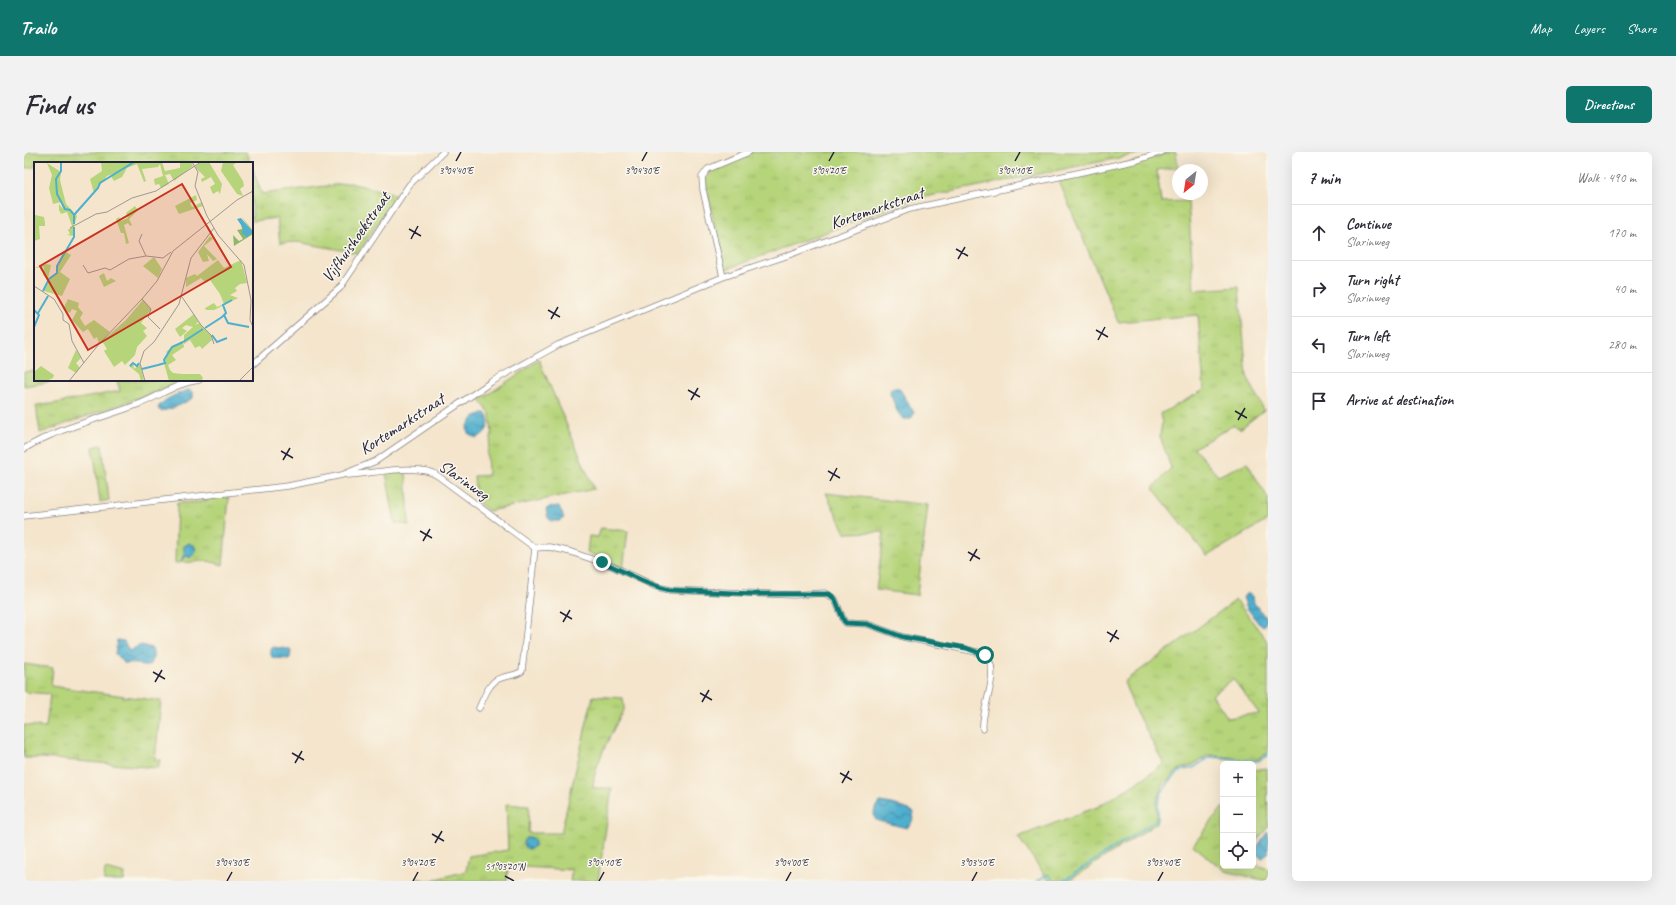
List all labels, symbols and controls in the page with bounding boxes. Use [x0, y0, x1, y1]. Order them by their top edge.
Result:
text: Trailo [20, 16, 56, 40]
text: Map [1530, 20, 1552, 37]
text: Layers [1574, 20, 1605, 37]
text: Share [1627, 20, 1656, 37]
button: Directions [1566, 86, 1652, 123]
text: Find us [24, 87, 94, 122]
inset map [34, 162, 253, 381]
text: 3°04'40"E [439, 164, 475, 177]
text: 3°04'30"E [625, 164, 661, 177]
text: 3°04'20"E [812, 164, 848, 177]
text: 3°04'10"E [998, 164, 1034, 177]
north arrow [1172, 164, 1208, 200]
text: 7 min [1308, 168, 1341, 189]
text: Walk · 490 m [1577, 170, 1636, 186]
street label: Kortemarkstraat [828, 181, 929, 234]
street label: Vijfhuishoekstraat [317, 186, 396, 286]
text: Continue [1346, 215, 1391, 234]
icon: ahead [1308, 222, 1330, 244]
text: 170 m [1608, 225, 1636, 241]
text: Slarinweg [1346, 234, 1389, 250]
text: Turn right [1346, 271, 1399, 290]
icon: right [1308, 278, 1330, 300]
text: 40 m [1614, 281, 1636, 297]
text: Slarinweg [1346, 290, 1389, 306]
text: Turn left [1346, 327, 1389, 346]
icon: left [1308, 334, 1330, 356]
text: 280 m [1608, 337, 1636, 353]
text: Slarinweg [1346, 346, 1389, 362]
street label: Kortemarkstraat [356, 387, 450, 459]
icon: arrive [1308, 390, 1330, 412]
text: Arrive at destination [1346, 391, 1453, 410]
street label: Slarinweg [435, 455, 495, 506]
route end [593, 553, 611, 571]
route start [976, 646, 994, 664]
map controls [1220, 761, 1256, 869]
button: + [1220, 761, 1256, 797]
button: − [1220, 797, 1256, 833]
button: locate [1220, 833, 1256, 869]
text: 3°04'30"E [215, 856, 251, 869]
text: 3°04'20"E [401, 856, 437, 869]
text: 3°04'10"E [587, 856, 623, 869]
text: 3°04'00"E [774, 856, 810, 869]
text: 3°03'50"E [960, 856, 996, 869]
text: 3°03'40"E [1146, 856, 1182, 869]
text: 51°03'20"N [485, 860, 527, 873]

